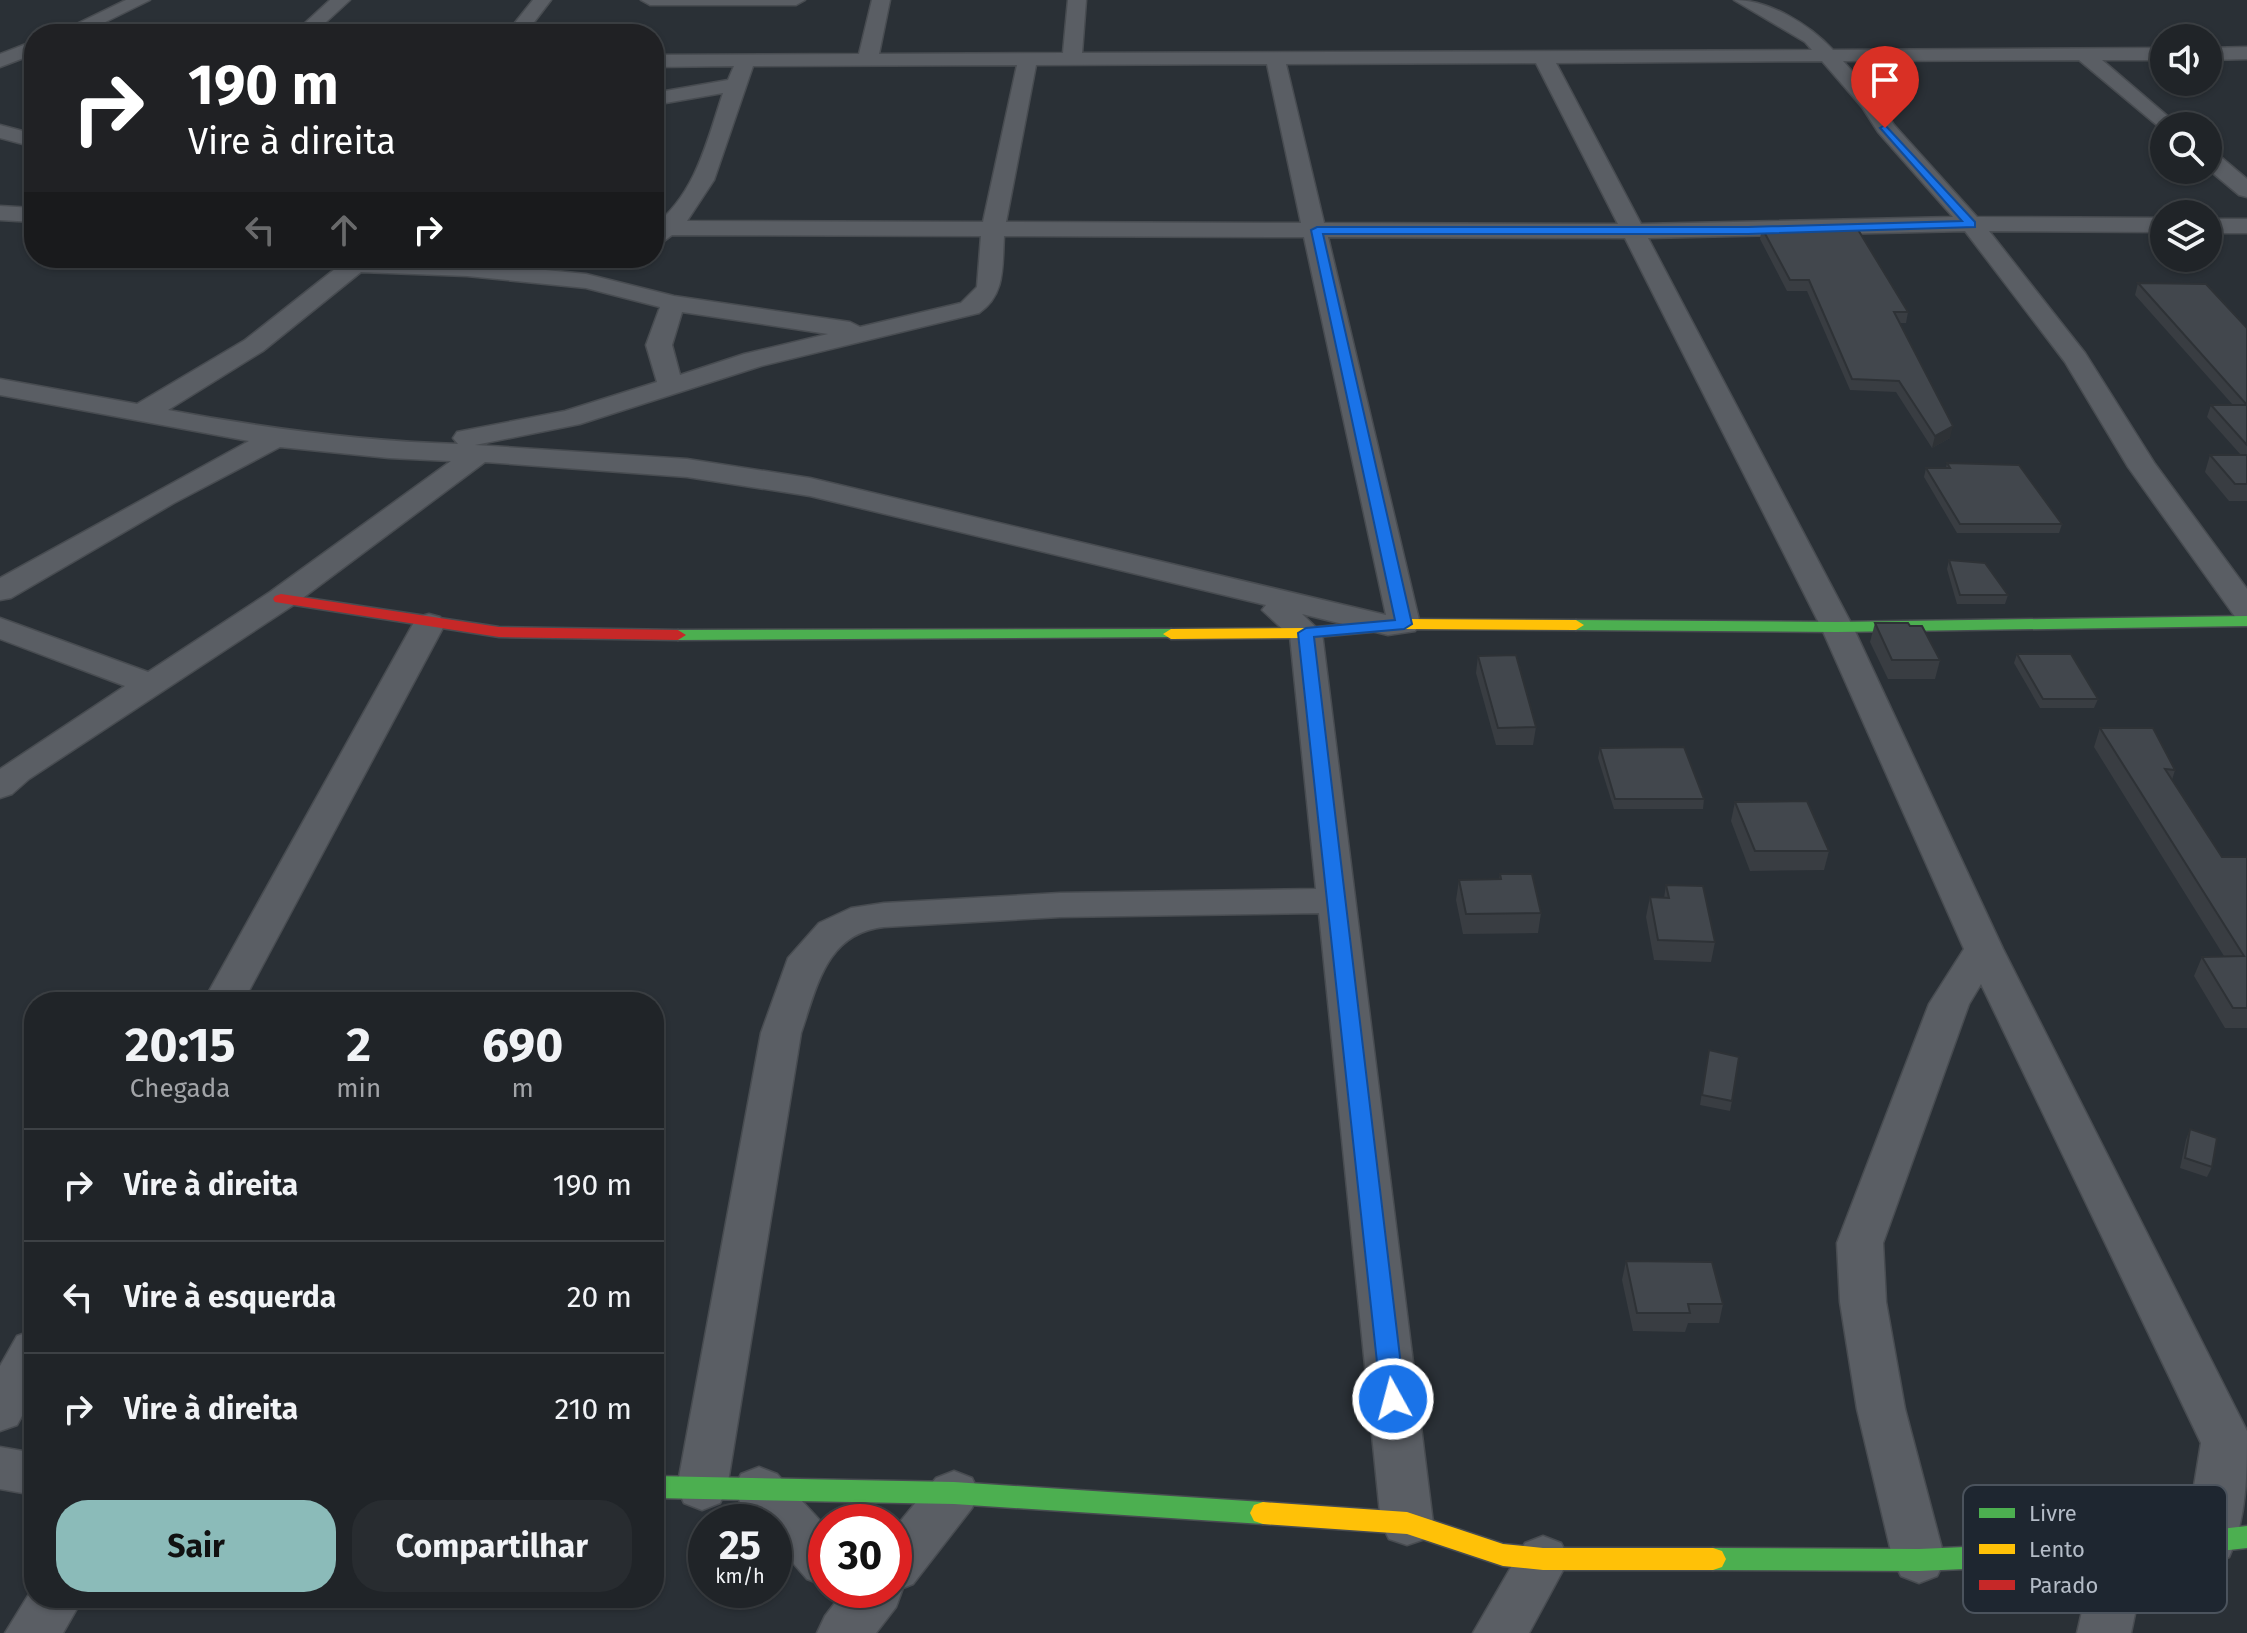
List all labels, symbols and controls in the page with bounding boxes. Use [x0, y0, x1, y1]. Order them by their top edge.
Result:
map controls [2150, 24, 2222, 272]
button: sound [2150, 24, 2222, 96]
pin [1851, 46, 1919, 128]
text: 190 m [188, 52, 339, 119]
icon: right [56, 56, 160, 160]
icon: arrive [1863, 58, 1907, 102]
button: search [2150, 112, 2222, 184]
text: Vire à direita [188, 120, 396, 164]
button: layers [2150, 200, 2222, 272]
icon: left [238, 208, 282, 252]
icon: ahead [322, 208, 366, 252]
icon: right [406, 208, 450, 252]
text: 20:15 [125, 1016, 236, 1074]
text: 2 [346, 1016, 371, 1074]
text: 690 [482, 1016, 563, 1074]
text: Chegada [130, 1073, 230, 1104]
text: min [336, 1073, 381, 1104]
text: m [511, 1073, 534, 1104]
icon: right [56, 1163, 100, 1207]
text: Vire à direita [124, 1167, 298, 1203]
text: 190 m [553, 1167, 632, 1203]
icon: left [56, 1275, 100, 1319]
text: Vire à esquerda [124, 1279, 336, 1315]
text: 20 m [567, 1279, 632, 1315]
position arrow [1351, 1357, 1435, 1441]
icon: right [56, 1387, 100, 1431]
text: Vire à direita [124, 1391, 298, 1427]
text: 210 m [555, 1391, 632, 1427]
legend [1963, 1485, 2227, 1613]
button: Sair [56, 1500, 336, 1592]
button: Compartilhar [352, 1500, 632, 1592]
text: Livre [2029, 1500, 2077, 1527]
speed limit sign: 30 [808, 1504, 912, 1608]
text: 25 [719, 1522, 761, 1570]
text: Lento [2029, 1536, 2085, 1563]
text: km/h [715, 1564, 765, 1588]
text: Parado [2029, 1572, 2098, 1599]

